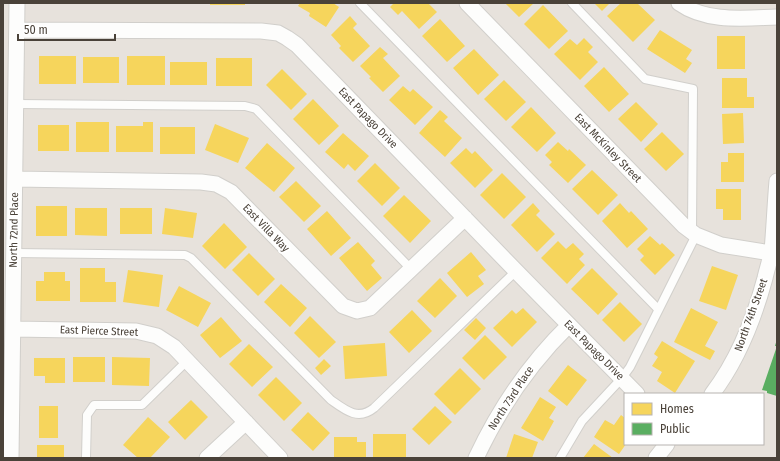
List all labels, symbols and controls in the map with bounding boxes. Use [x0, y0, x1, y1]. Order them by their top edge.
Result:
scale bar [18, 16, 115, 42]
text: 50 m [24, 23, 48, 37]
street label: East Papago Drive [336, 85, 400, 151]
street label: East McKinley Street [572, 111, 645, 186]
street label: North 72nd Place [7, 192, 21, 268]
street label: East Villa Way [240, 201, 292, 255]
street label: North 74th Street [732, 276, 770, 353]
street label: East Papago Drive [561, 317, 627, 383]
street label: East Pierce Street [60, 323, 139, 339]
street label: North 73rd Place [486, 364, 536, 432]
legend [624, 393, 764, 445]
text: Homes [660, 402, 694, 416]
text: Public [660, 422, 690, 436]

